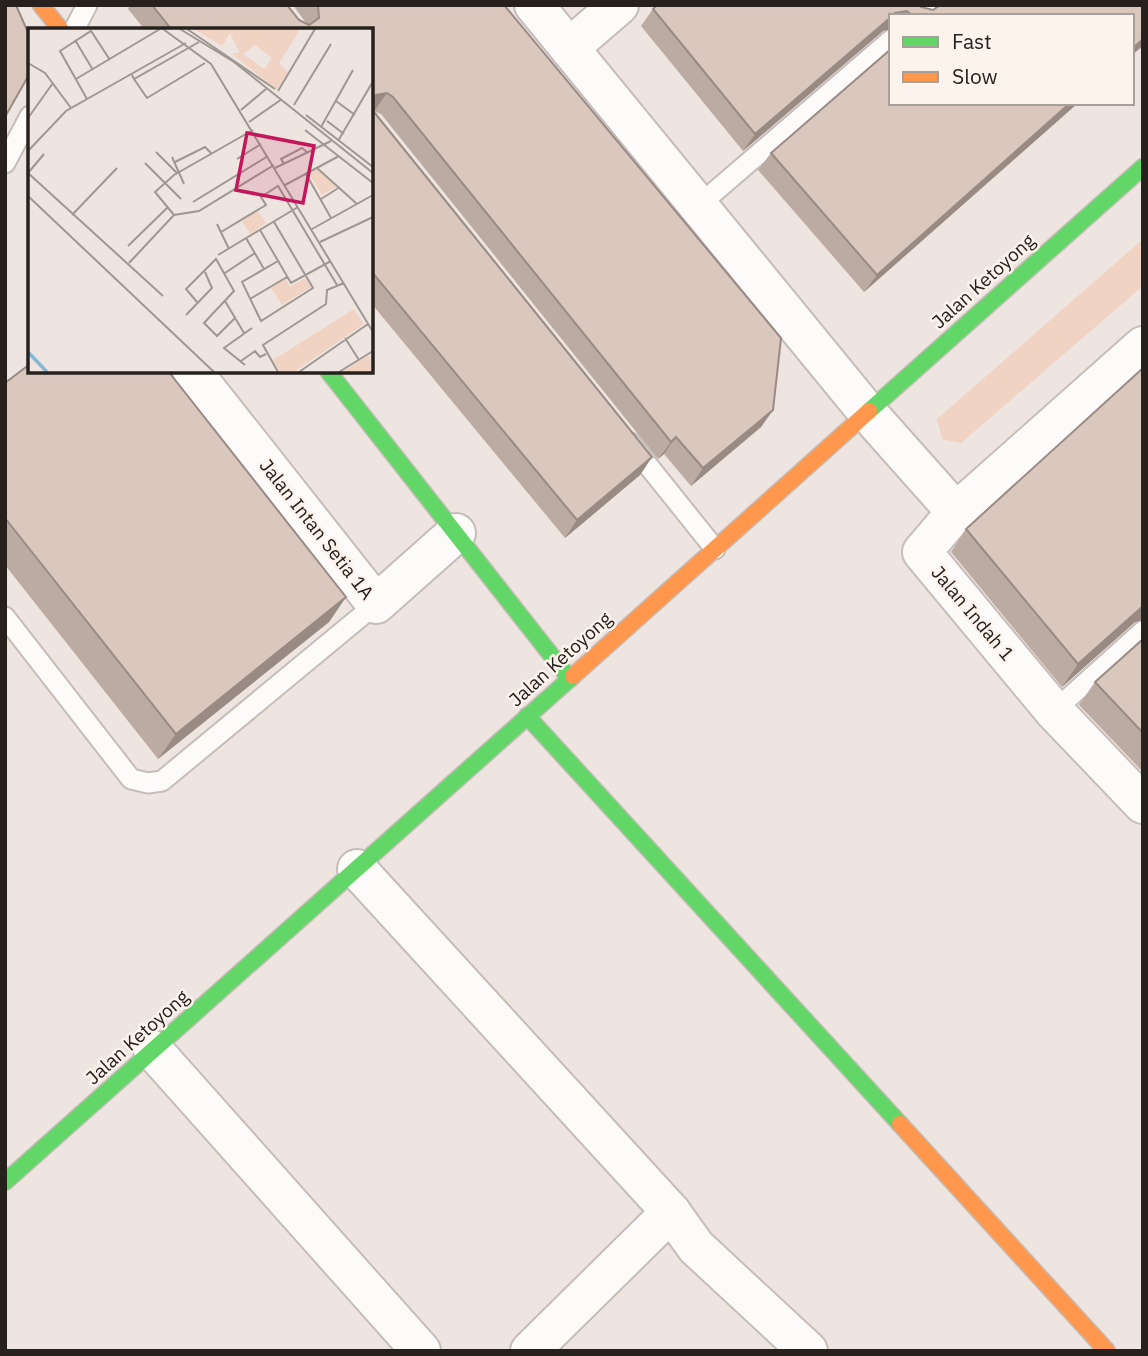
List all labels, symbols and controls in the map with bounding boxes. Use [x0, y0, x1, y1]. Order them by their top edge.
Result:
legend [889, 14, 1134, 105]
text: Fast [952, 27, 992, 55]
inset map [28, 28, 373, 373]
text: Slow [952, 62, 998, 90]
street label: Jalan Ketoyong [927, 228, 1039, 334]
street label: Jalan Intan Setia 1A [255, 454, 379, 604]
street label: Jalan Indah 1 [926, 561, 1020, 665]
street label: Jalan Ketoyong [504, 606, 616, 712]
street label: Jalan Ketoyong [81, 984, 193, 1090]

